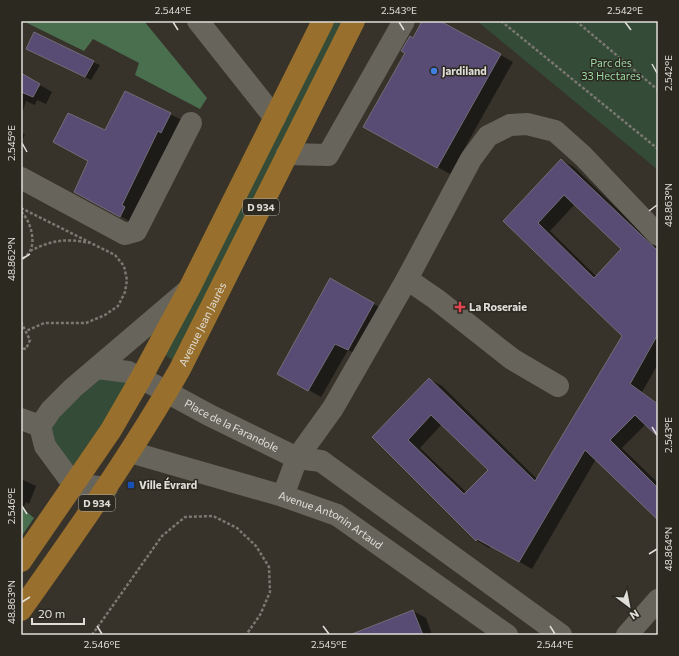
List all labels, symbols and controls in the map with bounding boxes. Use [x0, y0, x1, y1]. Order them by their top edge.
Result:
text: 2.544°E [155, 4, 191, 16]
text: 2.543°E [381, 4, 417, 16]
text: 2.542°E [607, 4, 643, 16]
text: 2.542°E [662, 55, 674, 91]
park label: Parc des 33 Hectares [581, 56, 641, 82]
place label: Jardiland [442, 64, 487, 78]
marker: Jardiland [429, 66, 439, 76]
text: 2.545°E [5, 125, 17, 161]
text: 48.863°N [662, 183, 674, 227]
road number: D 934 [243, 199, 279, 215]
text: 48.862°N [5, 237, 17, 281]
street label: Avenue Jean Jaurès [176, 280, 228, 368]
place label: La Roseraie [469, 300, 527, 313]
marker: La Roseraie [454, 301, 466, 313]
street label: Place de la Farandole [183, 396, 281, 454]
text: 2.543°E [662, 417, 674, 453]
place label: Ville Évrard [139, 477, 197, 491]
marker: Ville Évrard [126, 480, 136, 490]
text: 2.546°E [5, 488, 17, 524]
street label: Avenue Antonin Artaud [277, 488, 386, 551]
road number: D 934 [79, 495, 115, 511]
text: 48.864°N [662, 527, 674, 571]
text: 48.863°N [5, 580, 17, 624]
north arrow [609, 586, 649, 626]
scale bar [32, 600, 84, 626]
text: 20 m [38, 606, 65, 620]
text: N [628, 607, 642, 623]
text: 2.546°E [84, 638, 120, 650]
text: 2.545°E [311, 638, 347, 650]
text: 2.544°E [537, 638, 573, 650]

